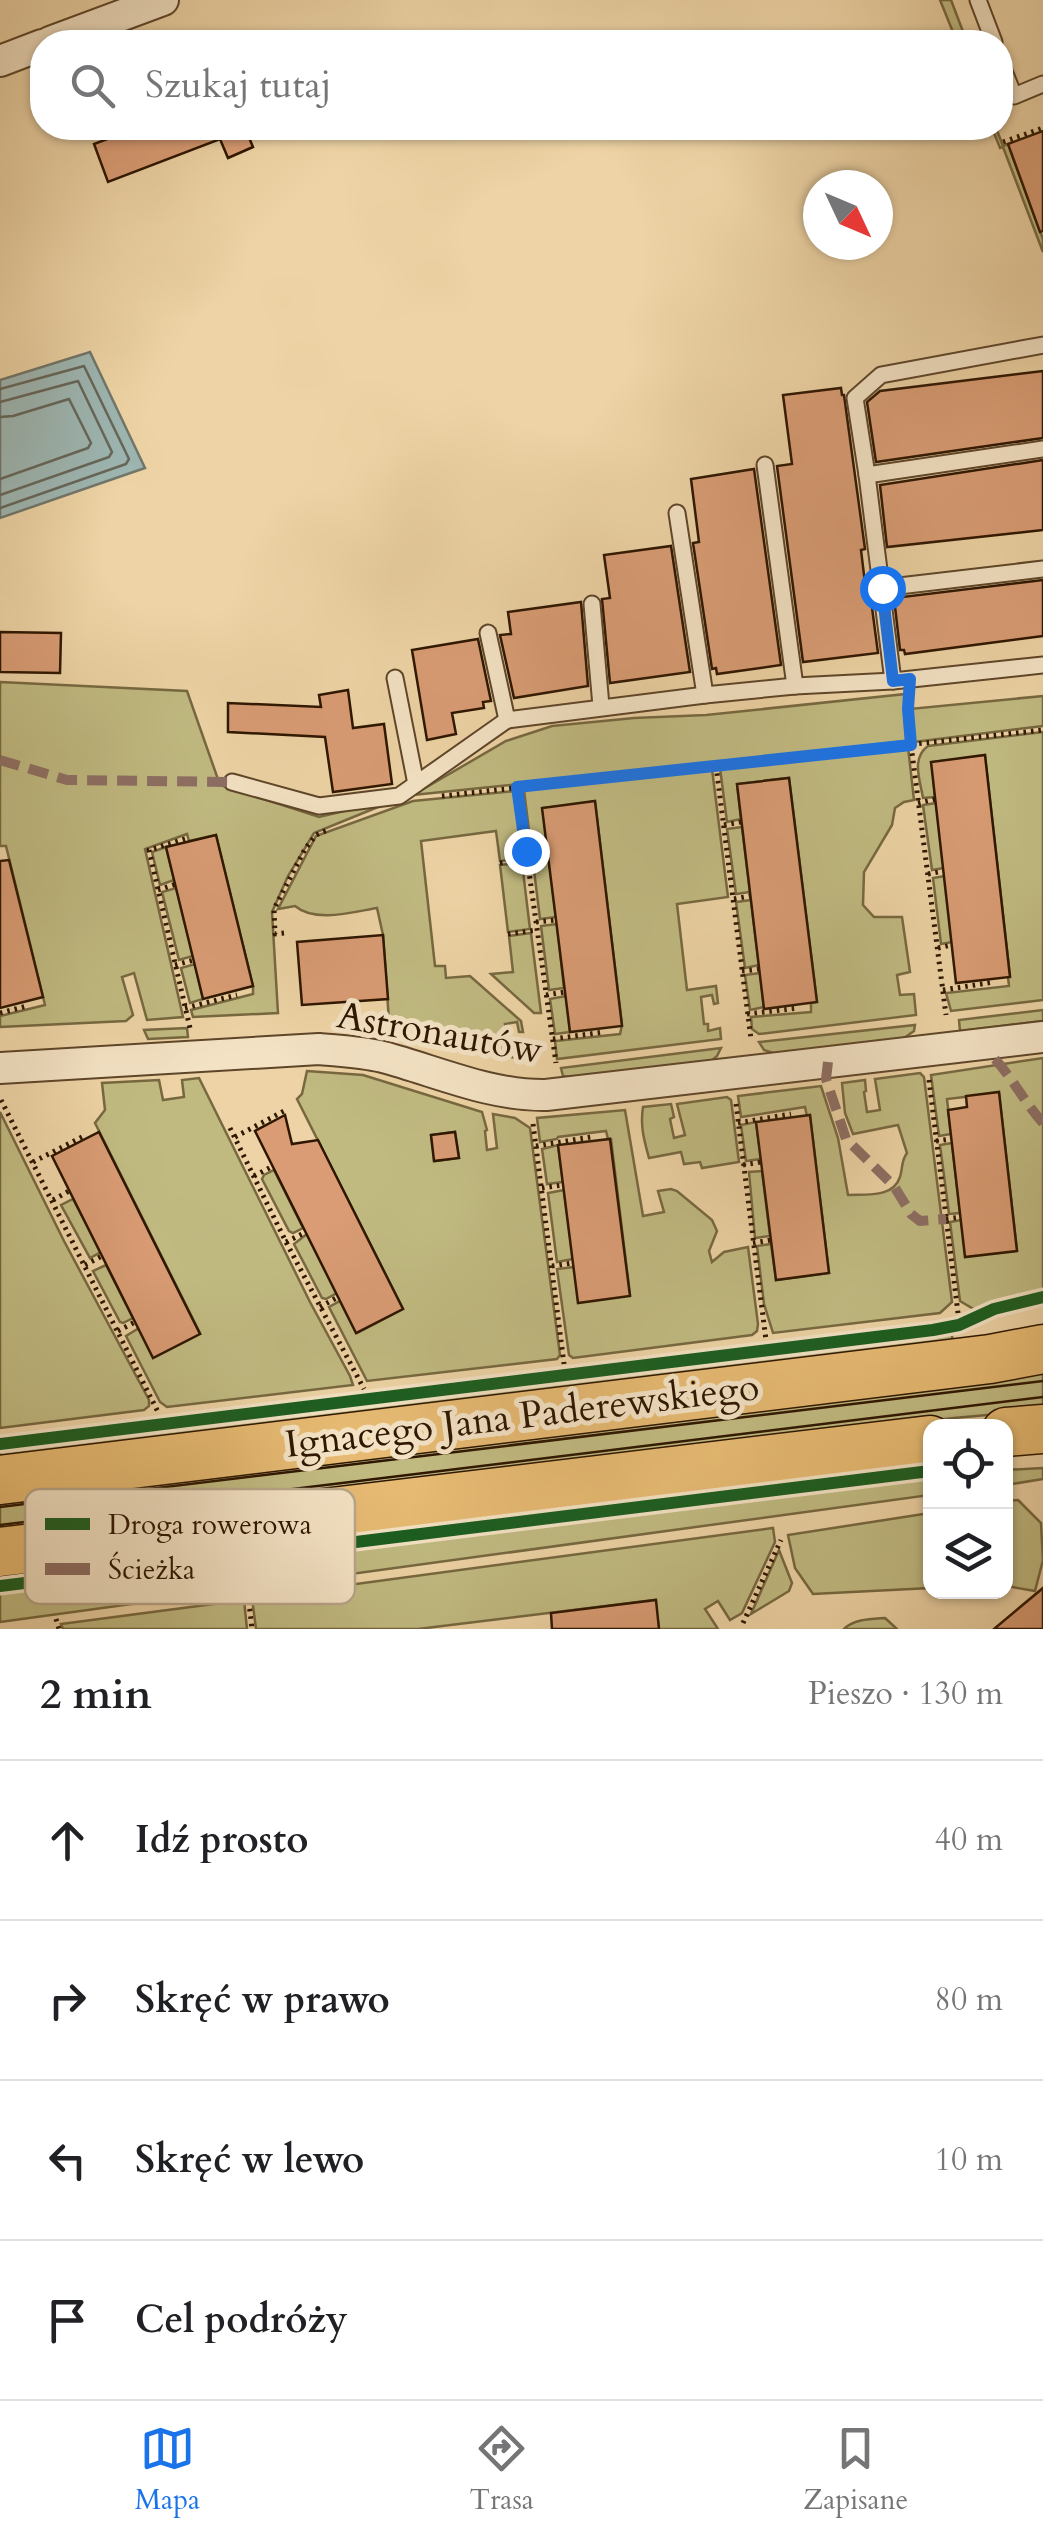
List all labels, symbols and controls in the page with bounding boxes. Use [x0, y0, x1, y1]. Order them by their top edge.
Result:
search box [30, 30, 1013, 140]
icon: search [65, 58, 120, 113]
text: Szukaj tutaj [145, 59, 332, 111]
north arrow [803, 170, 893, 260]
route start [860, 566, 906, 612]
route end [504, 829, 550, 875]
street label: Astronautów [333, 989, 547, 1077]
street label: Ignacego Jana Paderewskiego [282, 1361, 762, 1471]
map controls [923, 1419, 1013, 1599]
button: locate [923, 1419, 1013, 1509]
legend [25, 1489, 355, 1604]
text: Droga rowerowa [108, 1506, 312, 1544]
button: layers [923, 1509, 1013, 1599]
text: Ścieżka [108, 1551, 195, 1589]
text: 2 min [40, 1666, 152, 1723]
text: Pieszo · 130 m [808, 1672, 1003, 1716]
icon: ahead [40, 1813, 95, 1868]
text: Idź prosto [135, 1814, 308, 1866]
text: 40 m [935, 1818, 1003, 1862]
icon: right [40, 1973, 95, 2028]
text: Skręć w prawo [135, 1974, 390, 2026]
text: 80 m [935, 1978, 1003, 2022]
icon: left [40, 2133, 95, 2188]
text: Skręć w lewo [135, 2134, 364, 2186]
text: 10 m [935, 2138, 1003, 2182]
icon: arrive [40, 2293, 95, 2348]
text: Cel podróży [135, 2294, 348, 2346]
tab: Mapa [135, 2421, 200, 2519]
tab: Trasa [470, 2421, 534, 2519]
tab: Zapisane [803, 2421, 908, 2519]

